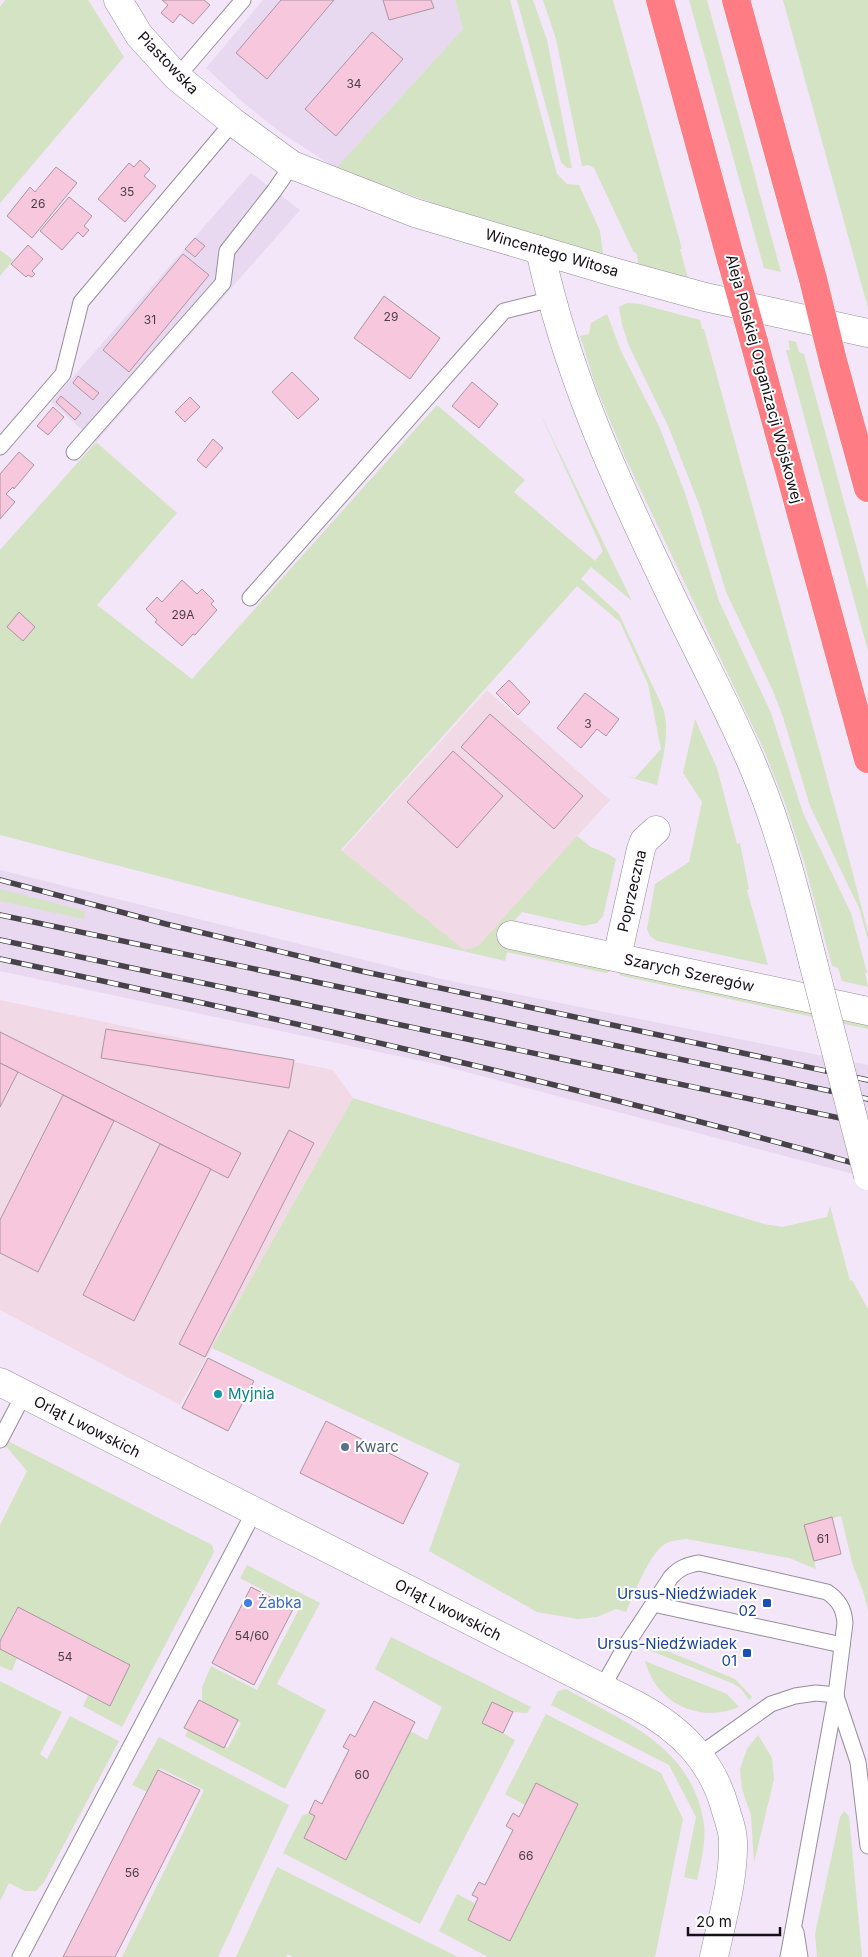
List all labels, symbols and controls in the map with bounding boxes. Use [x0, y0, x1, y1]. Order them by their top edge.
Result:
street label: Piastowska [134, 27, 203, 98]
house number: 34 [346, 76, 362, 91]
house number: 35 [120, 184, 134, 199]
house number: 26 [31, 196, 45, 211]
street label: Wincentego Witosa [483, 224, 621, 281]
street label: Aleja Polskiej Organizacji Wojskowej [722, 252, 807, 505]
house number: 29 [384, 309, 398, 324]
house number: 31 [144, 312, 156, 327]
house number: 29A [171, 607, 195, 622]
house number: 3 [584, 716, 592, 731]
street label: Poprzeczna [613, 848, 650, 934]
street label: Szarych Szeregów [622, 949, 756, 996]
place label: Myjnia [228, 1384, 275, 1403]
marker: Myjnia [212, 1388, 224, 1400]
street label: Orląt Lwowskich [31, 1391, 144, 1462]
place label: Kwarc [355, 1437, 399, 1456]
marker: Kwarc [339, 1441, 351, 1453]
house number: 61 [817, 1531, 829, 1546]
street label: Orląt Lwowskich [392, 1574, 505, 1645]
place label: Ursus-Niedźwiadek 02 [617, 1584, 758, 1620]
place label: Żabka [258, 1593, 302, 1612]
marker: Żabka [242, 1597, 254, 1609]
marker: Ursus-Niedźwiadek 02 [761, 1597, 773, 1609]
house number: 54/60 [235, 1628, 269, 1643]
place label: Ursus-Niedźwiadek 01 [597, 1634, 738, 1670]
marker: Ursus-Niedźwiadek 01 [741, 1647, 753, 1659]
house number: 54 [57, 1649, 73, 1664]
house number: 60 [354, 1767, 370, 1782]
house number: 66 [519, 1848, 533, 1863]
house number: 56 [125, 1865, 139, 1880]
scale bar [688, 1904, 780, 1936]
text: 20 m [696, 1912, 732, 1931]

